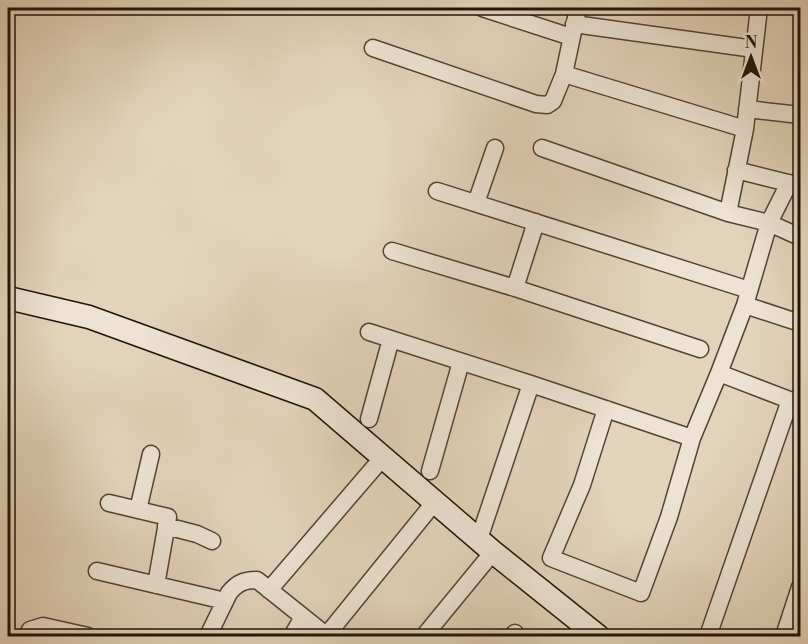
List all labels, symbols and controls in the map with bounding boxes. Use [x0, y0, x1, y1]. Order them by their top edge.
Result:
north arrow [721, 27, 781, 87]
text: N [745, 33, 758, 53]

